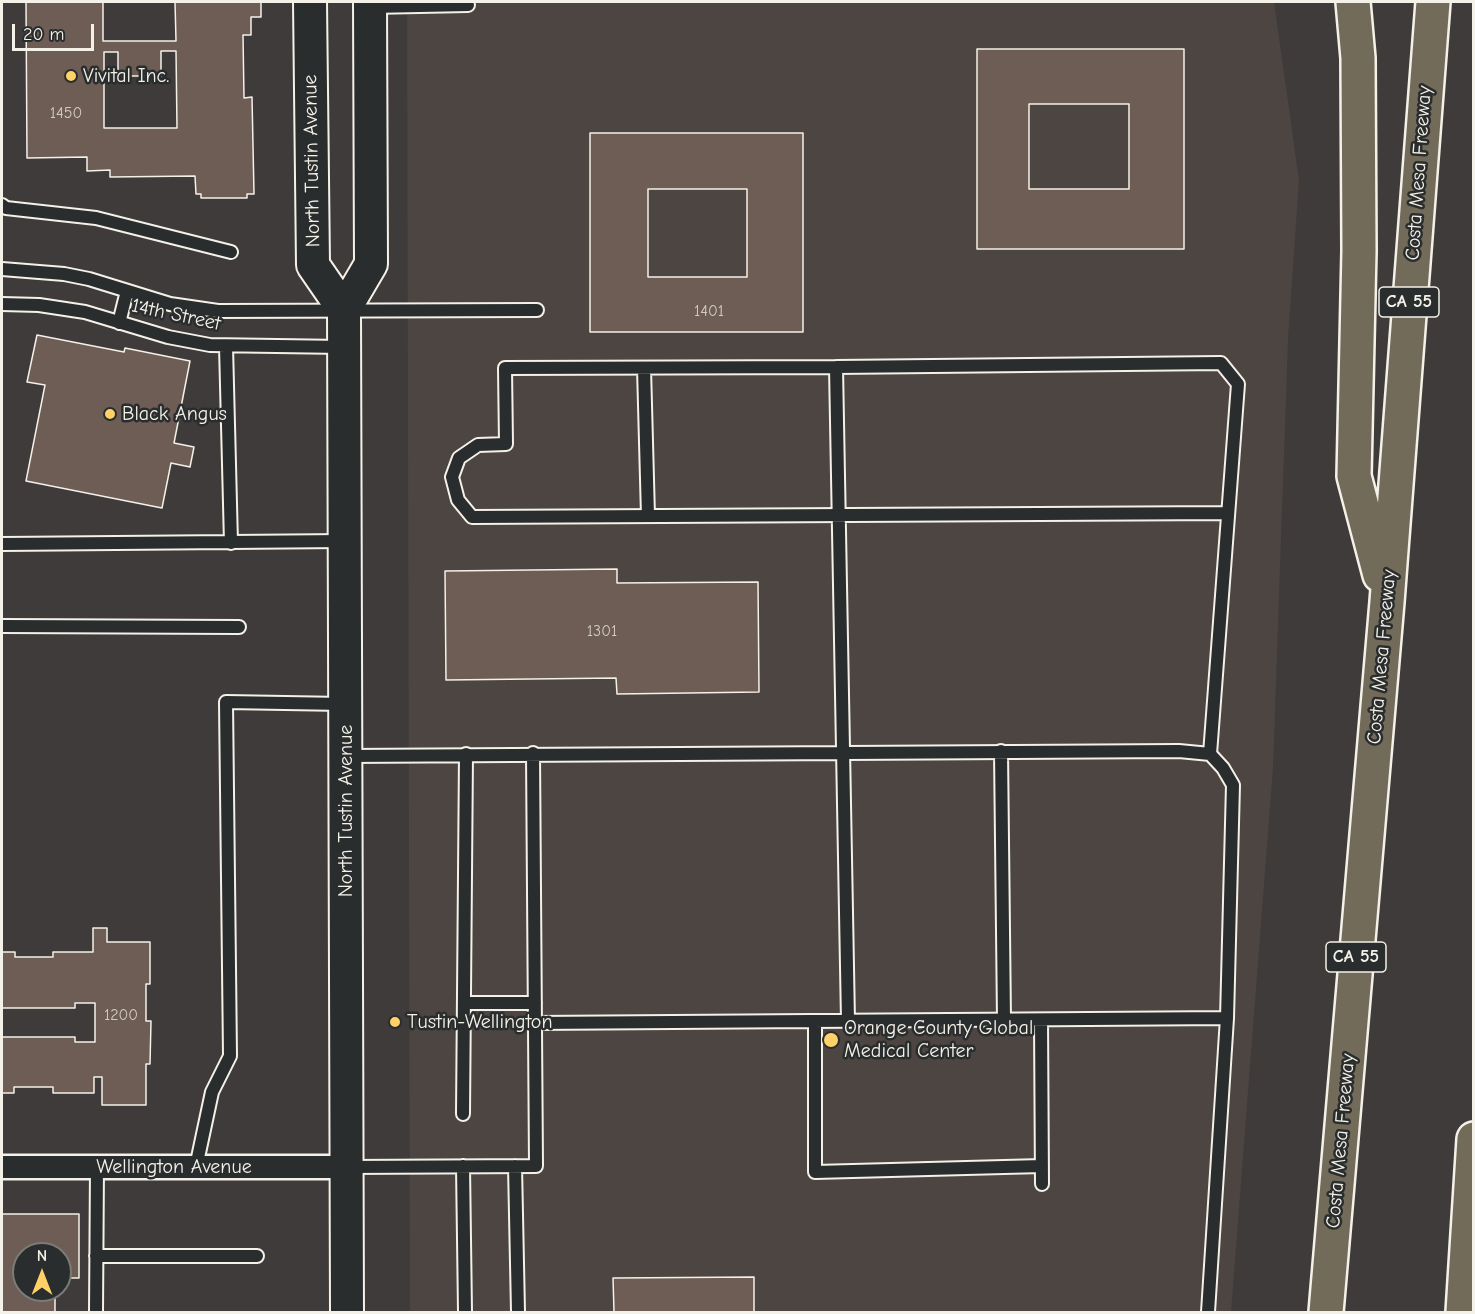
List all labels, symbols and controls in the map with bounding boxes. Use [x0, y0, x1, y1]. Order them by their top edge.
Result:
scale bar [15, 12, 98, 50]
text: 20 m [23, 24, 64, 45]
place label: Vivital Inc. [83, 64, 169, 88]
marker: Vivital Inc. [64, 69, 78, 83]
street label: North Tustin Avenue [298, 74, 326, 248]
street label: Costa Mesa Freeway [1401, 85, 1437, 261]
house number: 1450 [50, 103, 82, 123]
road number: CA 55 [1379, 287, 1439, 317]
street label: 14th Street [129, 294, 223, 336]
house number: 1401 [694, 301, 724, 321]
place label: Black Angus [122, 402, 227, 426]
marker: Black Angus [103, 407, 117, 421]
street label: Costa Mesa Freeway [1362, 569, 1402, 745]
house number: 1301 [587, 621, 617, 641]
street label: North Tustin Avenue [334, 725, 358, 897]
road number: CA 55 [1326, 942, 1386, 972]
house number: 1200 [104, 1005, 138, 1025]
place label: Tustin-Wellington [407, 1010, 552, 1034]
marker: Tustin-Wellington [388, 1015, 402, 1029]
place label: Orange County Global Medical Center [844, 1016, 1033, 1063]
marker: Orange County Global Medical Center [822, 1031, 840, 1049]
street label: Costa Mesa Freeway [1321, 1053, 1361, 1229]
street label: Wellington Avenue [96, 1155, 252, 1179]
north arrow [12, 1242, 72, 1302]
text: N [37, 1247, 47, 1265]

